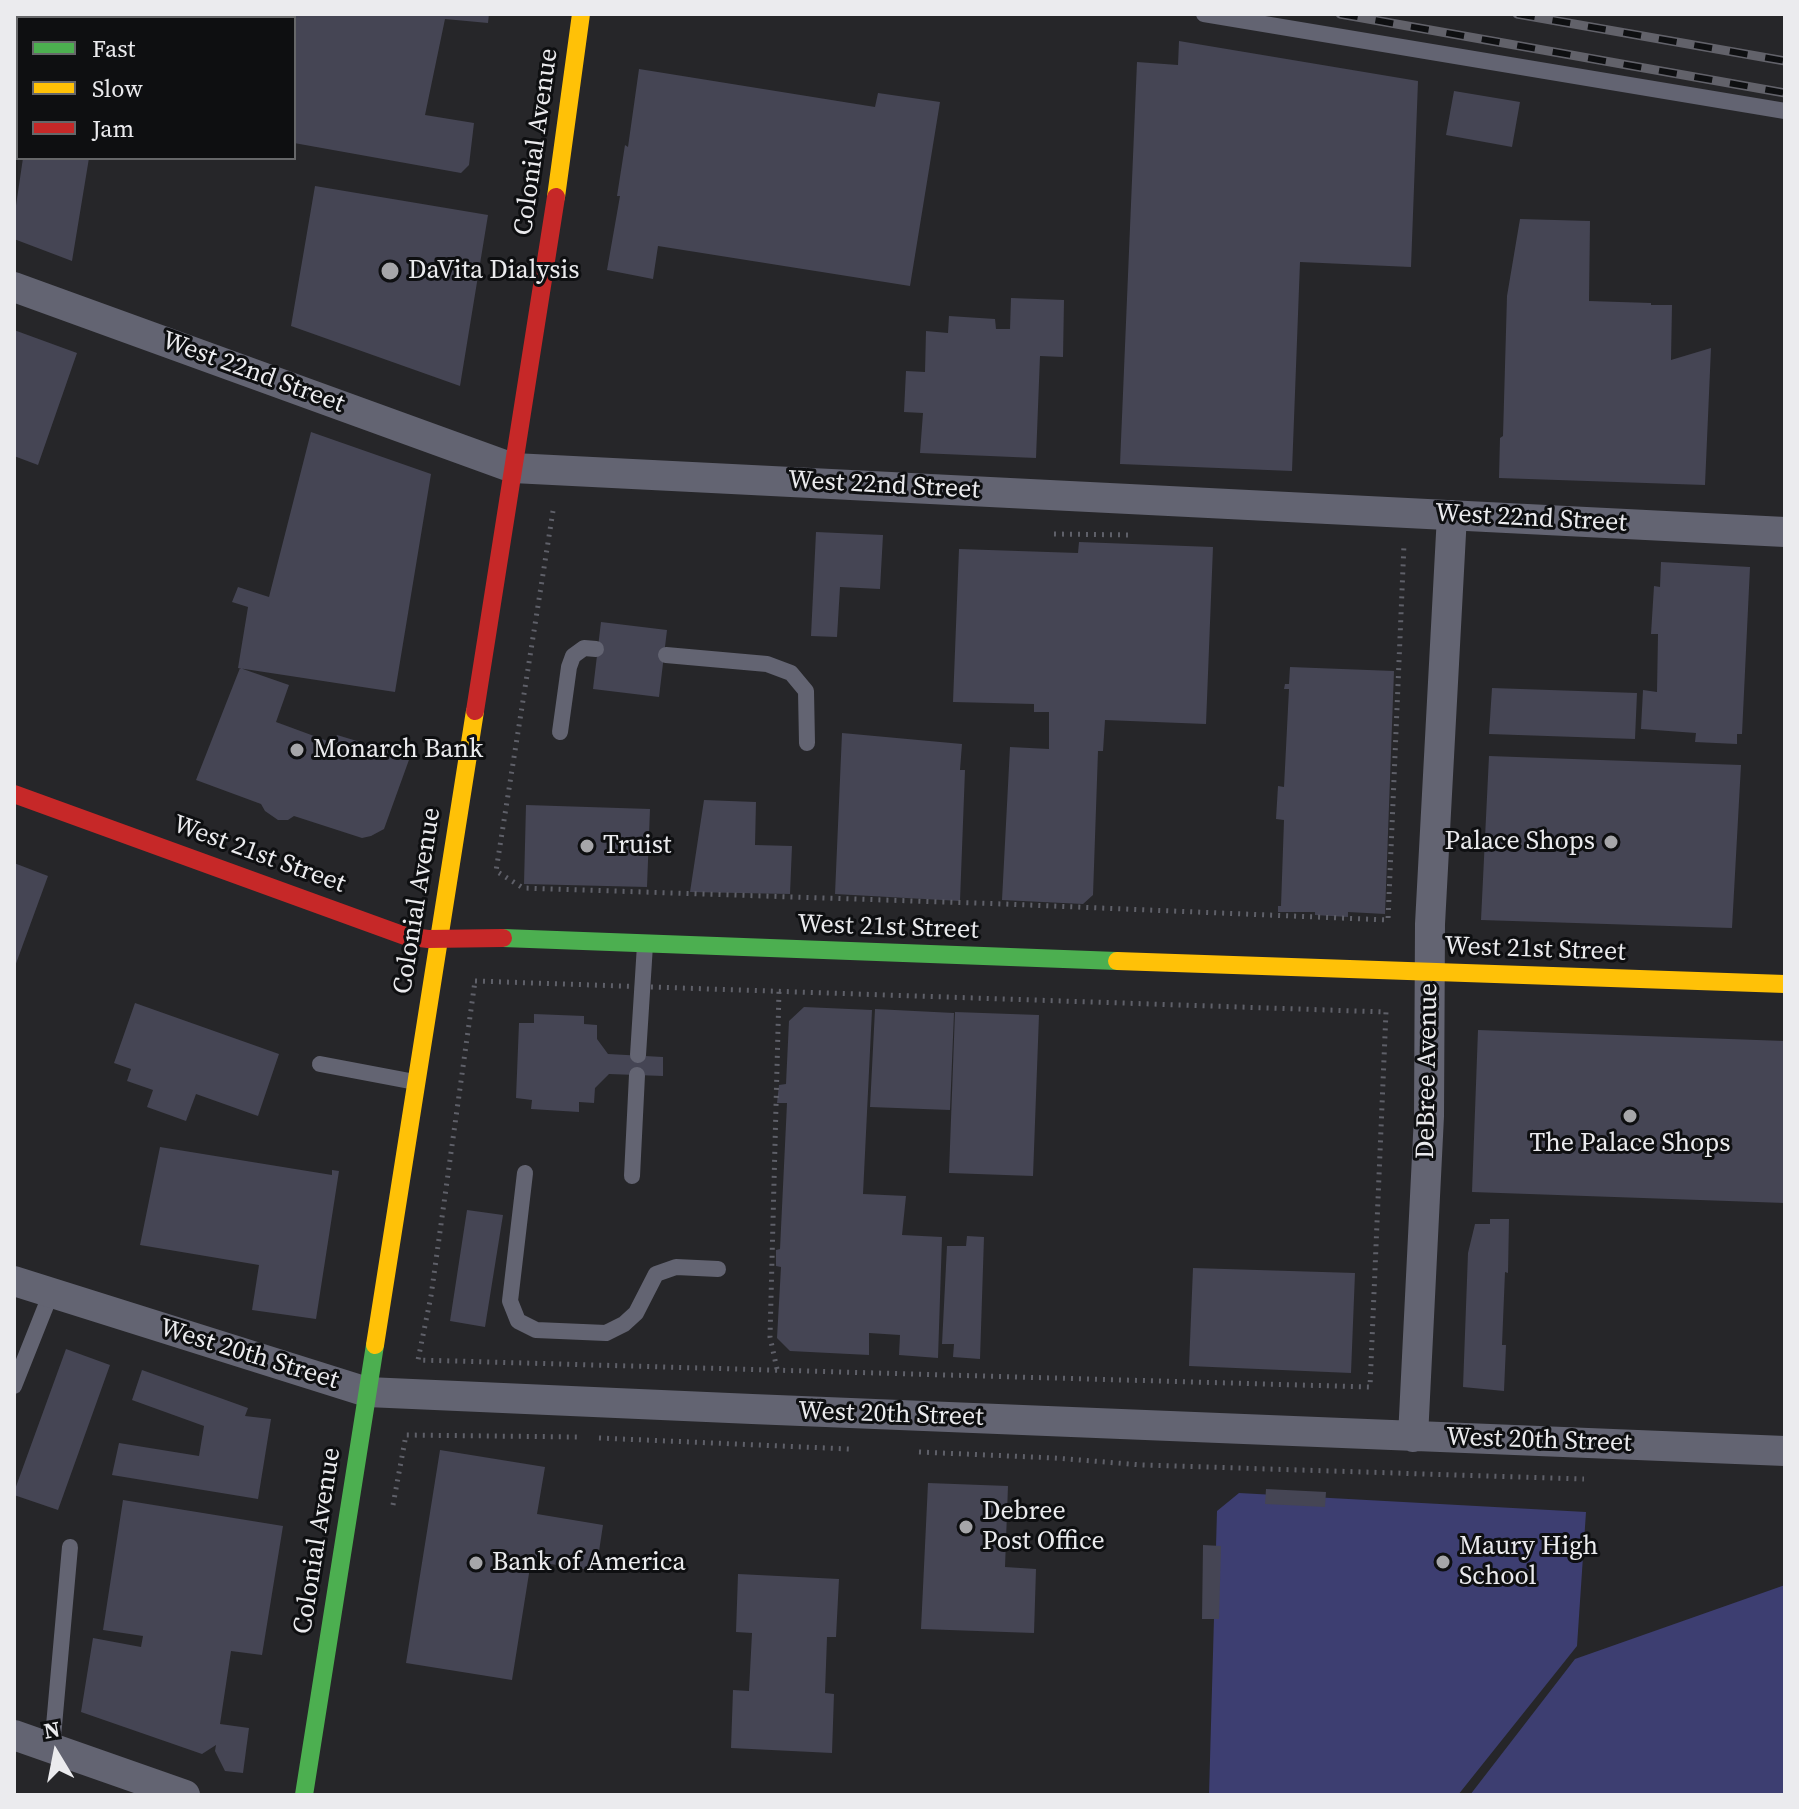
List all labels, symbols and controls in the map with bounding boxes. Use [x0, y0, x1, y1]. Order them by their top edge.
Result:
legend [16, 16, 296, 160]
text: Fast [92, 32, 135, 65]
street label: Colonial Avenue [508, 47, 566, 237]
text: Slow [92, 72, 143, 105]
text: Jam [92, 112, 134, 145]
place label: DaVita Dialysis [408, 255, 580, 287]
marker: DaVita Dialysis [379, 260, 401, 282]
street label: West 22nd Street [157, 326, 349, 420]
street label: West 22nd Street [787, 465, 981, 507]
street label: West 22nd Street [1434, 498, 1628, 540]
place label: Monarch Bank [313, 734, 483, 766]
marker: Monarch Bank [288, 741, 306, 759]
street label: Colonial Avenue [388, 806, 448, 996]
street label: West 21st Street [169, 809, 349, 901]
place label: Palace Shops [1445, 826, 1595, 858]
place label: Truist [603, 830, 672, 862]
marker: Palace Shops [1602, 833, 1620, 851]
marker: Truist [578, 837, 596, 855]
street label: West 21st Street [797, 909, 979, 947]
street label: West 21st Street [1444, 931, 1626, 969]
street label: DeBree Avenue [1411, 982, 1445, 1160]
marker: The Palace Shops [1621, 1107, 1639, 1125]
place label: The Palace Shops [1529, 1128, 1731, 1160]
street label: West 20th Street [156, 1313, 342, 1397]
street label: West 20th Street [798, 1396, 984, 1434]
street label: West 20th Street [1446, 1422, 1632, 1460]
street label: Colonial Avenue [288, 1446, 348, 1636]
place label: Debree Post Office [982, 1496, 1105, 1558]
marker: Debree Post Office [957, 1518, 975, 1536]
place label: Maury High School [1459, 1531, 1598, 1592]
place label: Bank of America [492, 1547, 686, 1579]
marker: Maury High School [1434, 1553, 1452, 1571]
marker: Bank of America [467, 1554, 485, 1572]
north arrow [16, 1713, 96, 1793]
text: N [41, 1713, 62, 1746]

